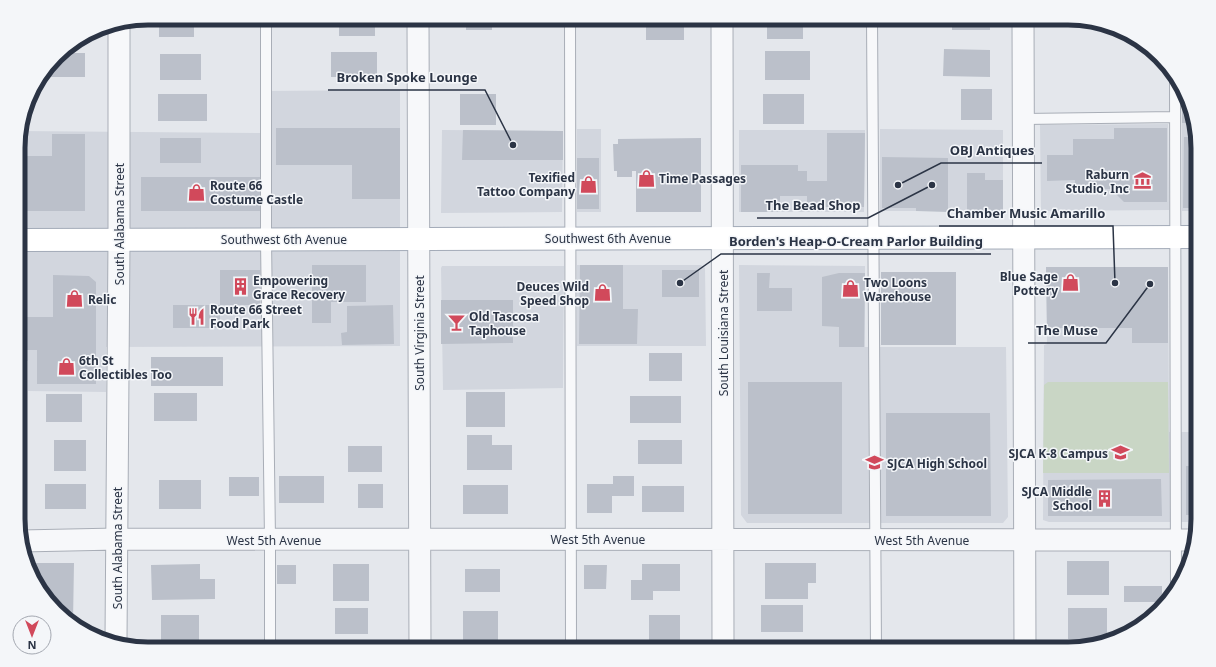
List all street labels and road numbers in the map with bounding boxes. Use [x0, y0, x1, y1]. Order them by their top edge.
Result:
street label: South Alabama Street [111, 162, 128, 285]
street label: Southwest 6th Avenue [545, 230, 671, 247]
street label: Southwest 6th Avenue [221, 231, 347, 248]
street label: South Louisiana Street [715, 269, 732, 396]
street label: South Virginia Street [411, 275, 428, 391]
street label: South Alabama Street [109, 486, 126, 609]
street label: West 5th Avenue [551, 531, 646, 548]
street label: West 5th Avenue [227, 532, 322, 549]
street label: West 5th Avenue [875, 532, 970, 549]

